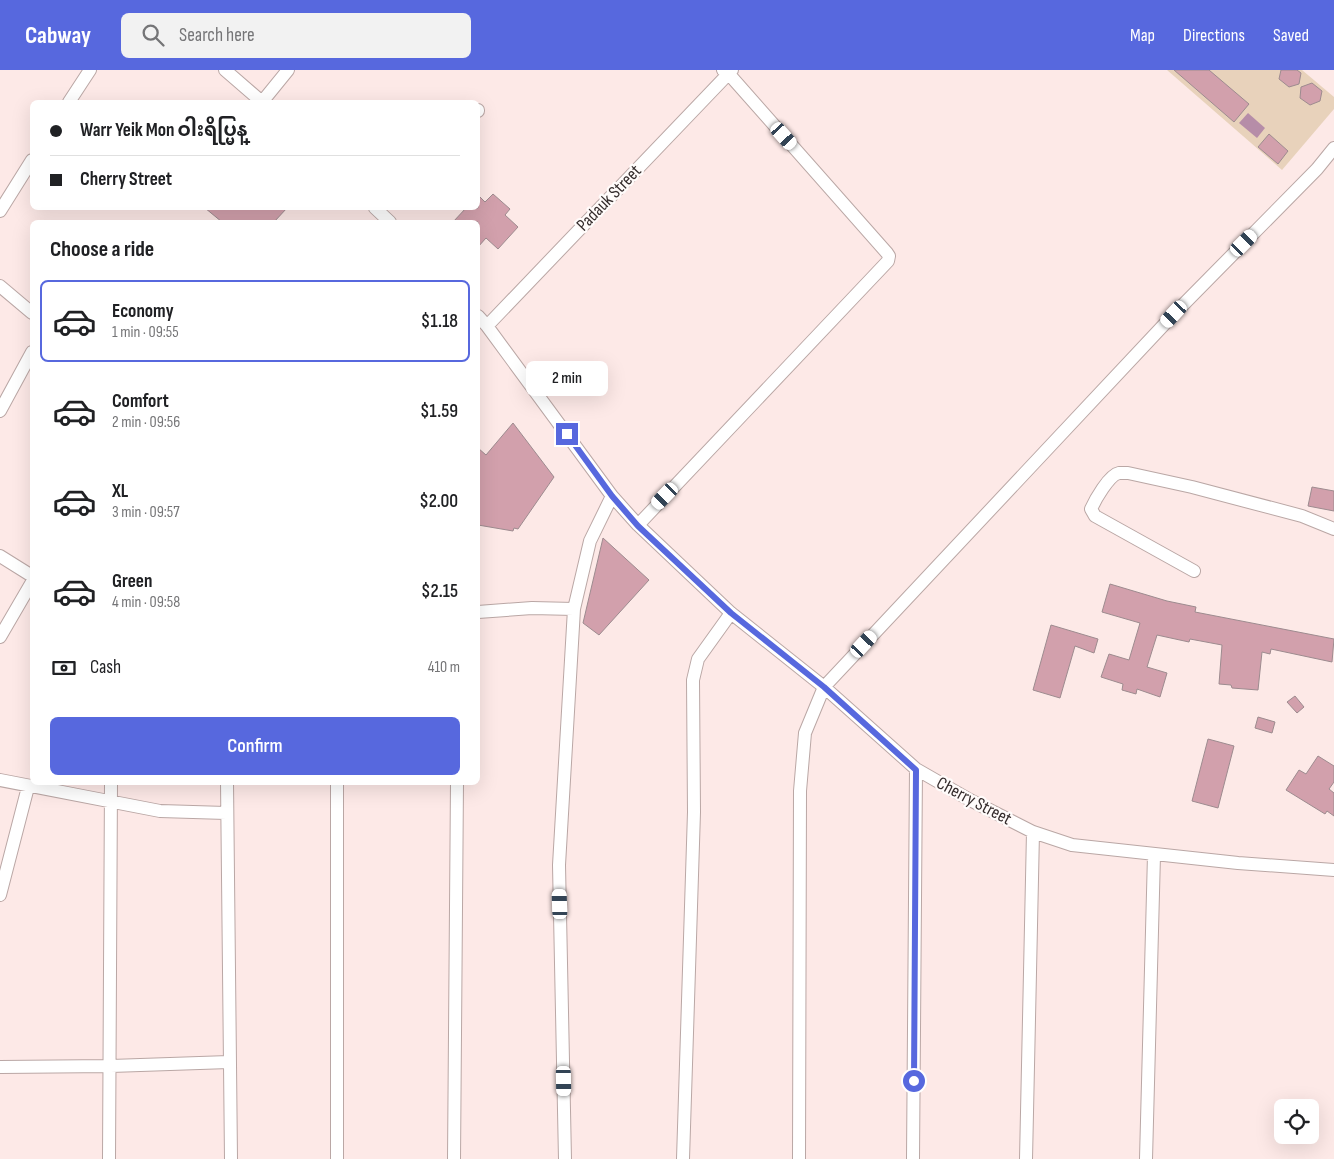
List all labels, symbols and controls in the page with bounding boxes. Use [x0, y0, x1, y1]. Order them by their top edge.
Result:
search box [121, 13, 471, 58]
text: Cabway [25, 21, 91, 50]
icon: search [139, 21, 167, 49]
text: Search here [179, 24, 255, 47]
text: Map [1130, 25, 1155, 46]
text: Directions [1183, 25, 1245, 46]
text: Saved [1273, 25, 1309, 46]
text: Warr Yeik Mon ဝါးရိပ္မြန္ [80, 119, 248, 142]
car [768, 120, 799, 152]
street label: Padauk Street [572, 160, 646, 236]
text: Cherry Street [80, 168, 172, 191]
car [1228, 227, 1259, 259]
text: Choose a ride [50, 236, 154, 263]
car [1158, 298, 1189, 330]
icon: car [52, 299, 97, 344]
text: Economy [112, 300, 174, 323]
text: $1.18 [421, 310, 458, 333]
text: 1 min · 09:55 [112, 323, 179, 342]
callout: 2 min [526, 362, 608, 396]
text: 2 min [552, 369, 582, 388]
icon: car [52, 389, 97, 434]
text: Comfort [112, 390, 169, 413]
text: $1.59 [420, 400, 458, 423]
text: 2 min · 09:56 [112, 413, 180, 432]
route end [556, 423, 578, 445]
icon: car [52, 479, 97, 524]
text: XL [112, 480, 128, 503]
car [649, 480, 680, 512]
text: $2.00 [419, 490, 458, 513]
text: 3 min · 09:57 [112, 503, 180, 522]
icon: car [52, 569, 97, 614]
text: Green [112, 570, 152, 593]
text: $2.15 [421, 580, 458, 603]
text: 4 min · 09:58 [112, 593, 180, 612]
car [848, 628, 879, 660]
icon: cash [50, 654, 78, 682]
text: Cash [90, 656, 121, 679]
text: 410 m [428, 658, 460, 677]
button: Confirm [50, 717, 460, 775]
street label: Cherry Street [933, 772, 1016, 830]
car [551, 889, 568, 919]
car [556, 1066, 571, 1096]
route start [903, 1070, 925, 1092]
map controls [1274, 1099, 1319, 1144]
button: locate [1274, 1099, 1319, 1144]

